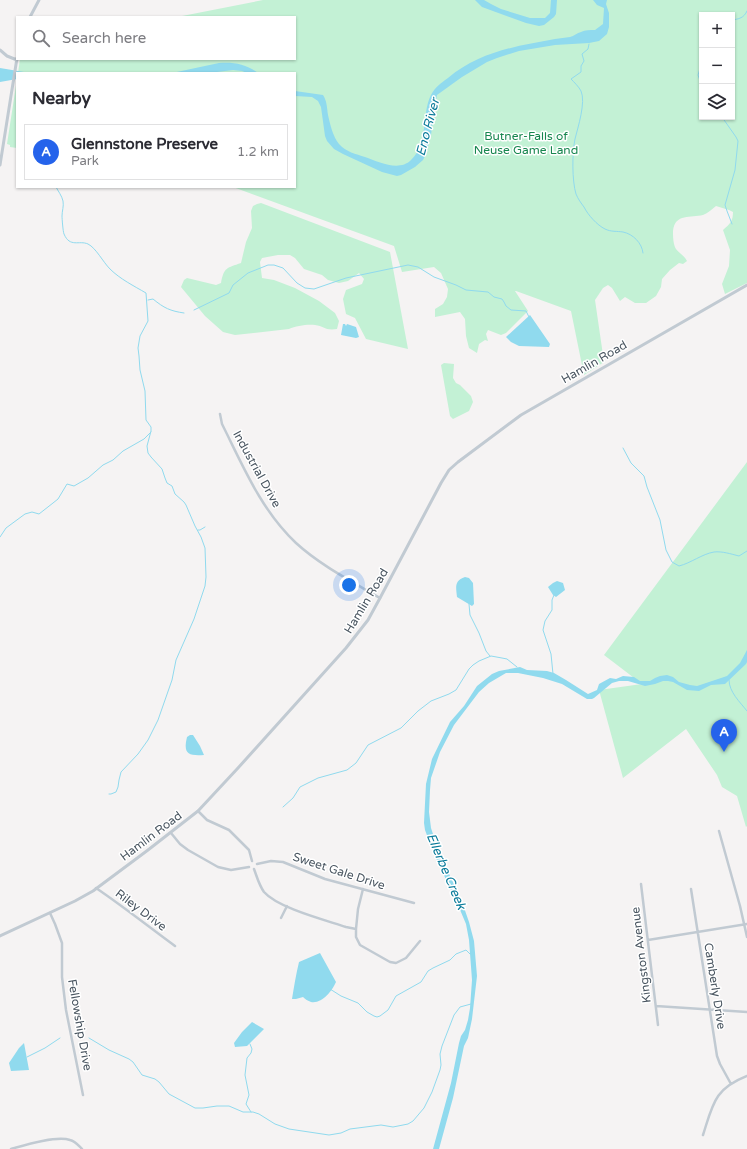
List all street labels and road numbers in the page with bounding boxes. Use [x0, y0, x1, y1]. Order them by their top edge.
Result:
street label: Hamlin Road [559, 338, 629, 386]
street label: Industrial Drive [230, 428, 284, 510]
street label: Hamlin Road [341, 566, 391, 636]
street label: Hamlin Road [117, 808, 185, 864]
street label: Sweet Gale Drive [291, 850, 387, 893]
street label: Riley Drive [113, 886, 169, 934]
street label: Kingston Avenue [628, 906, 654, 1004]
street label: Camberly Drive [701, 942, 729, 1030]
street label: Fellowship Drive [65, 978, 95, 1072]

